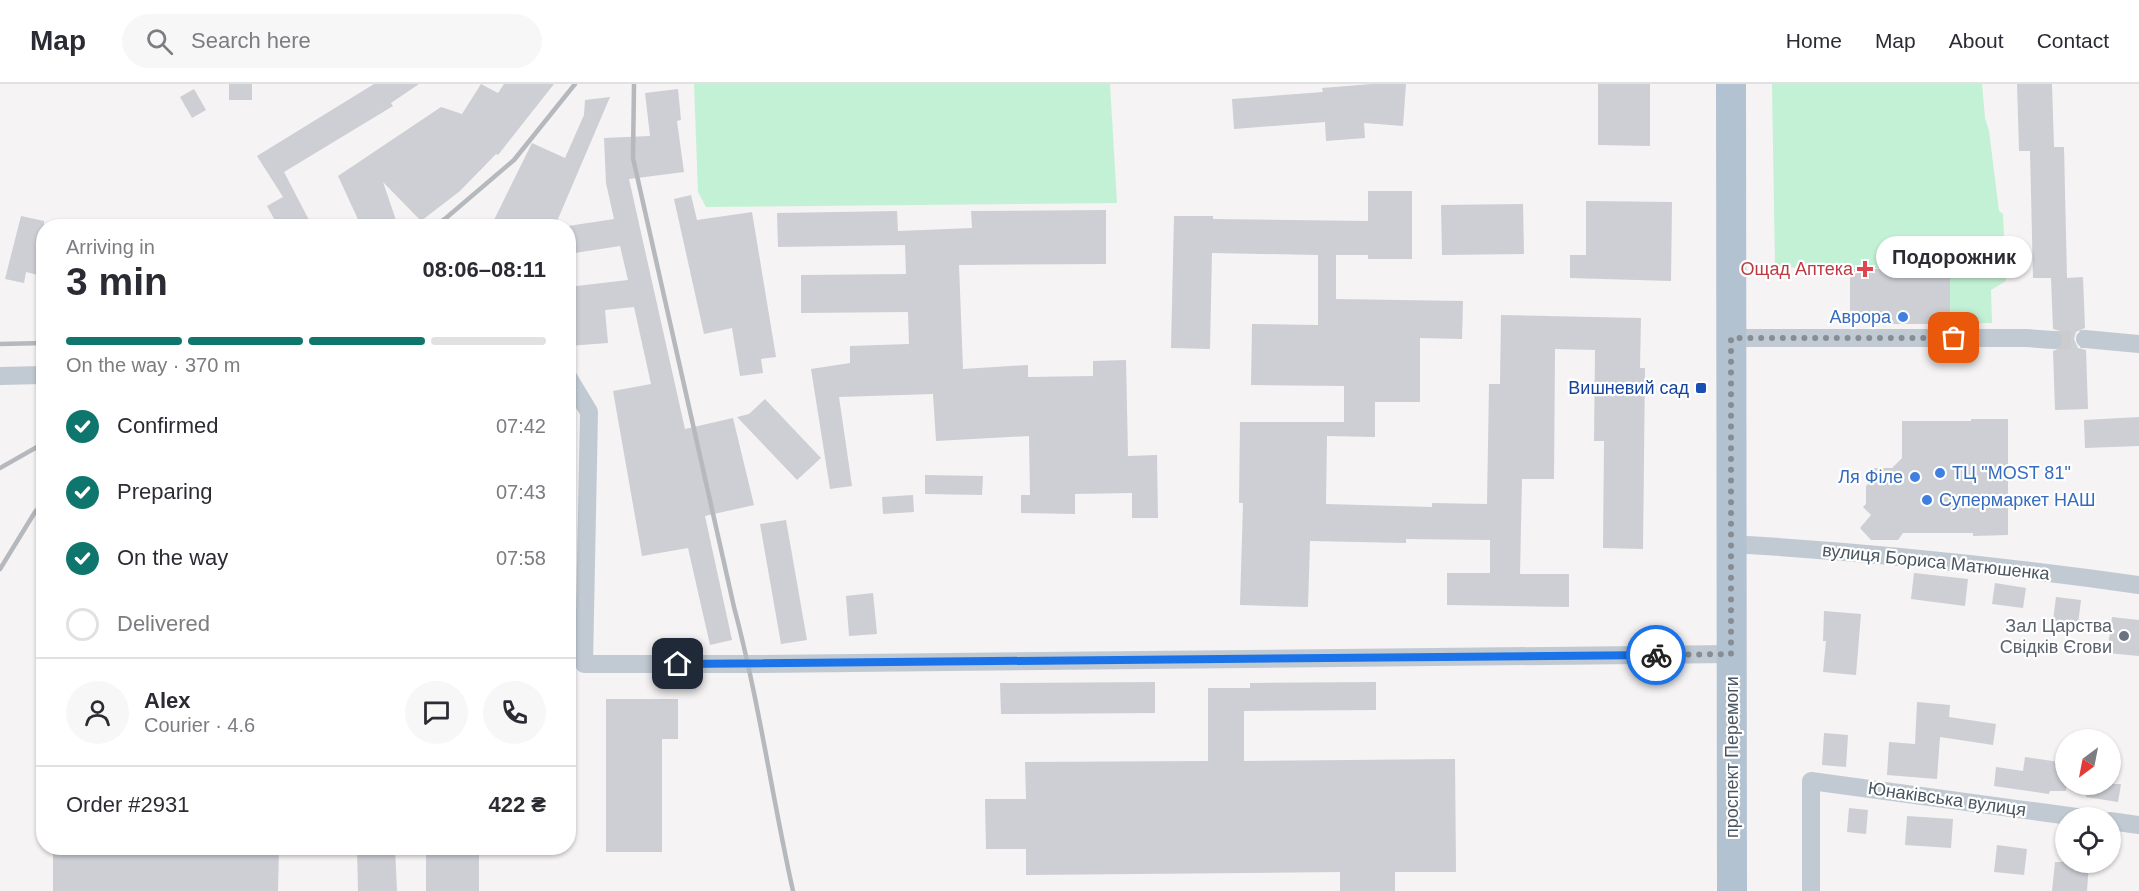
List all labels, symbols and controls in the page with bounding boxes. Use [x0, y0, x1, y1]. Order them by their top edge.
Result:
search box [122, 14, 542, 68]
text: Map [30, 25, 86, 56]
icon: search [143, 25, 176, 58]
text: Search here [191, 28, 311, 53]
text: Home [1786, 29, 1842, 52]
text: Map [1875, 29, 1916, 52]
text: About [1949, 29, 2004, 52]
text: Contact [2037, 29, 2109, 52]
text: Arriving in [66, 236, 155, 258]
callout: Подорожник [1876, 236, 2032, 278]
text: Подорожник [1892, 246, 2016, 268]
text: 08:06–08:11 [422, 257, 546, 282]
place label: Ощад Аптека [1741, 259, 1854, 279]
text: 3 min [66, 260, 168, 303]
marker: Ощад Аптека [1858, 262, 1872, 276]
place label: Аврора [1829, 307, 1892, 327]
marker: Аврора [1896, 310, 1910, 324]
pin [1928, 312, 1979, 363]
icon: bag [1937, 321, 1970, 354]
text: On the way · 370 m [66, 354, 241, 376]
place label: Вишневий сад [1568, 378, 1689, 398]
marker: Вишневий сад [1694, 381, 1708, 395]
icon: check [66, 410, 99, 443]
text: Confirmed [117, 413, 218, 438]
text: 07:42 [496, 415, 546, 437]
place label: ТЦ "MOST 81" [1952, 463, 2071, 483]
marker: ТЦ "MOST 81" [1933, 466, 1947, 480]
place label: Ля Філе [1838, 467, 1903, 487]
marker: Ля Філе [1908, 470, 1922, 484]
icon: check [66, 476, 99, 509]
text: Preparing [117, 479, 212, 504]
text: 07:43 [496, 481, 546, 503]
place label: Супермаркет НАШ [1939, 490, 2095, 510]
marker: Супермаркет НАШ [1920, 493, 1934, 507]
street label: вулиця Бориса Матюшенка [1821, 540, 2052, 584]
icon: check [66, 542, 99, 575]
text: On the way [117, 545, 228, 570]
text: 07:58 [496, 547, 546, 569]
text: Delivered [117, 611, 210, 636]
place label: Зал Царства Свідків Єгови [2000, 616, 2113, 657]
courier [1626, 625, 1686, 685]
marker: Зал Царства Свідків Єгови [2117, 629, 2131, 643]
pin [652, 638, 703, 689]
icon: bike [1640, 639, 1673, 672]
icon: home [661, 647, 694, 680]
street label: проспект Перемоги [1722, 676, 1742, 838]
button: person [66, 681, 129, 744]
button: chat [405, 681, 468, 744]
button: phone [483, 681, 546, 744]
text: Alex [144, 688, 190, 713]
text: Courier · 4.6 [144, 714, 255, 736]
north arrow [2055, 729, 2121, 795]
map controls [2055, 729, 2121, 873]
street label: Юнаківська вулиця [1867, 778, 2027, 820]
text: Order #2931 [66, 792, 190, 817]
text: 422 ₴ [489, 792, 546, 817]
button: locate [2055, 807, 2121, 873]

